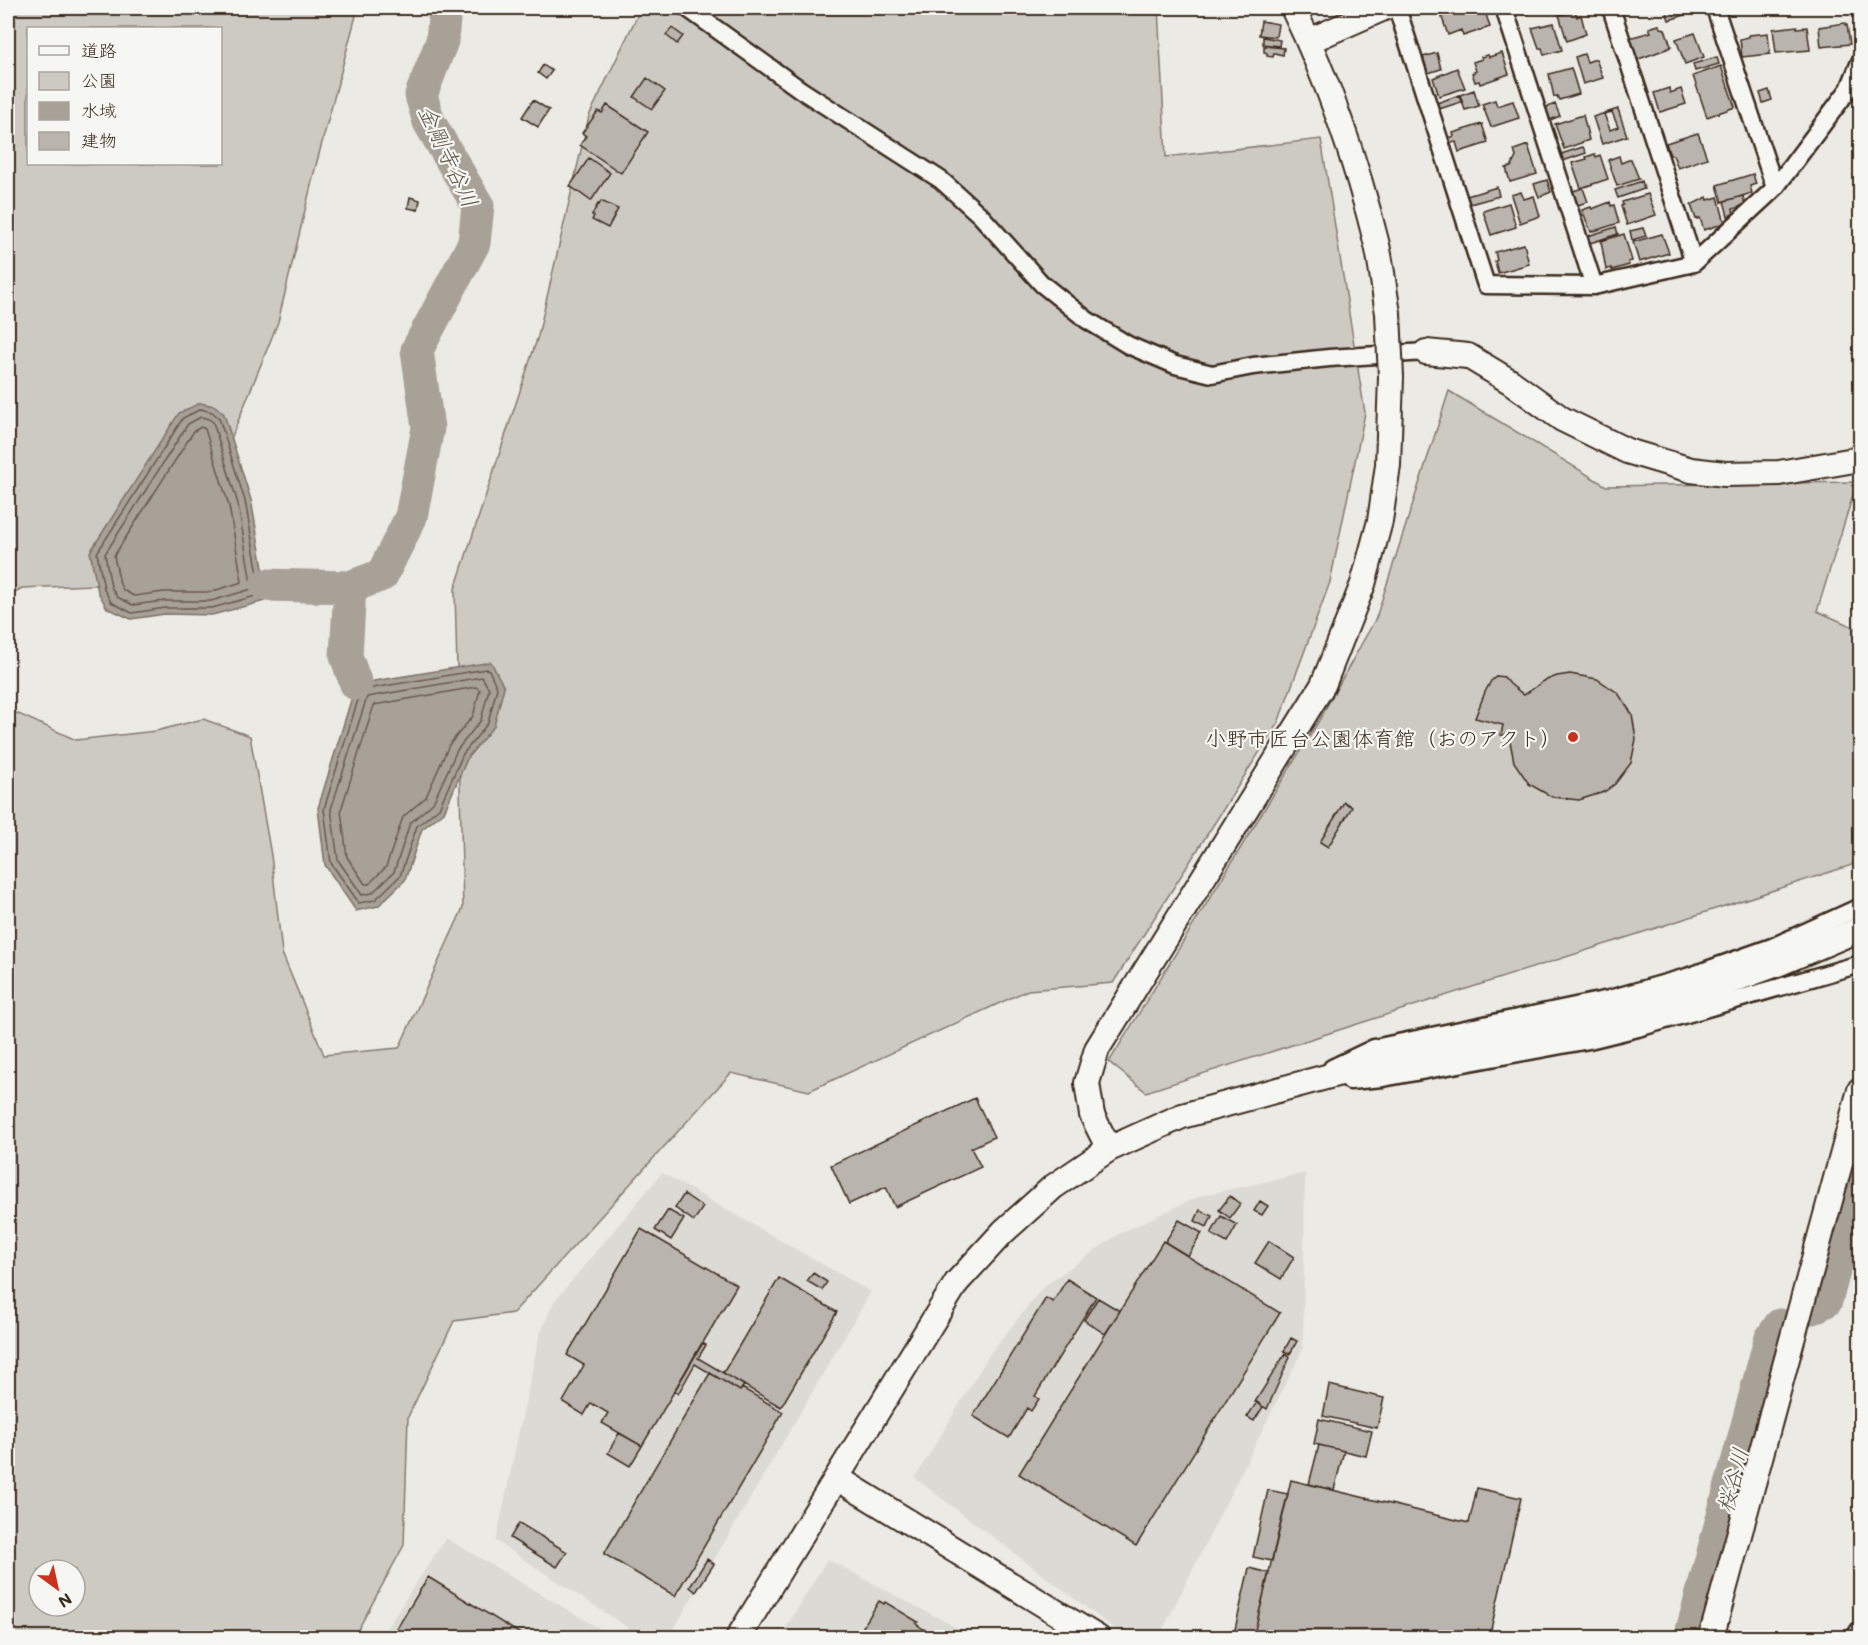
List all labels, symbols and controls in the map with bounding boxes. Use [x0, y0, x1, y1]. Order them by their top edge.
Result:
legend [27, 27, 222, 165]
text: 道路 [81, 38, 117, 62]
text: 公園 [81, 68, 117, 92]
text: 水域 [81, 98, 117, 122]
water label: 金剛寺谷川 [413, 100, 485, 212]
text: 建物 [81, 128, 117, 152]
place label: 小野市匠台公園体育館（おのアクト） [1205, 724, 1561, 751]
marker: 小野市匠台公園体育館（おのアクト） [1566, 730, 1580, 744]
water label: 桜谷川 [1709, 1444, 1755, 1516]
north arrow [27, 1558, 87, 1618]
text: N [55, 1589, 76, 1613]

